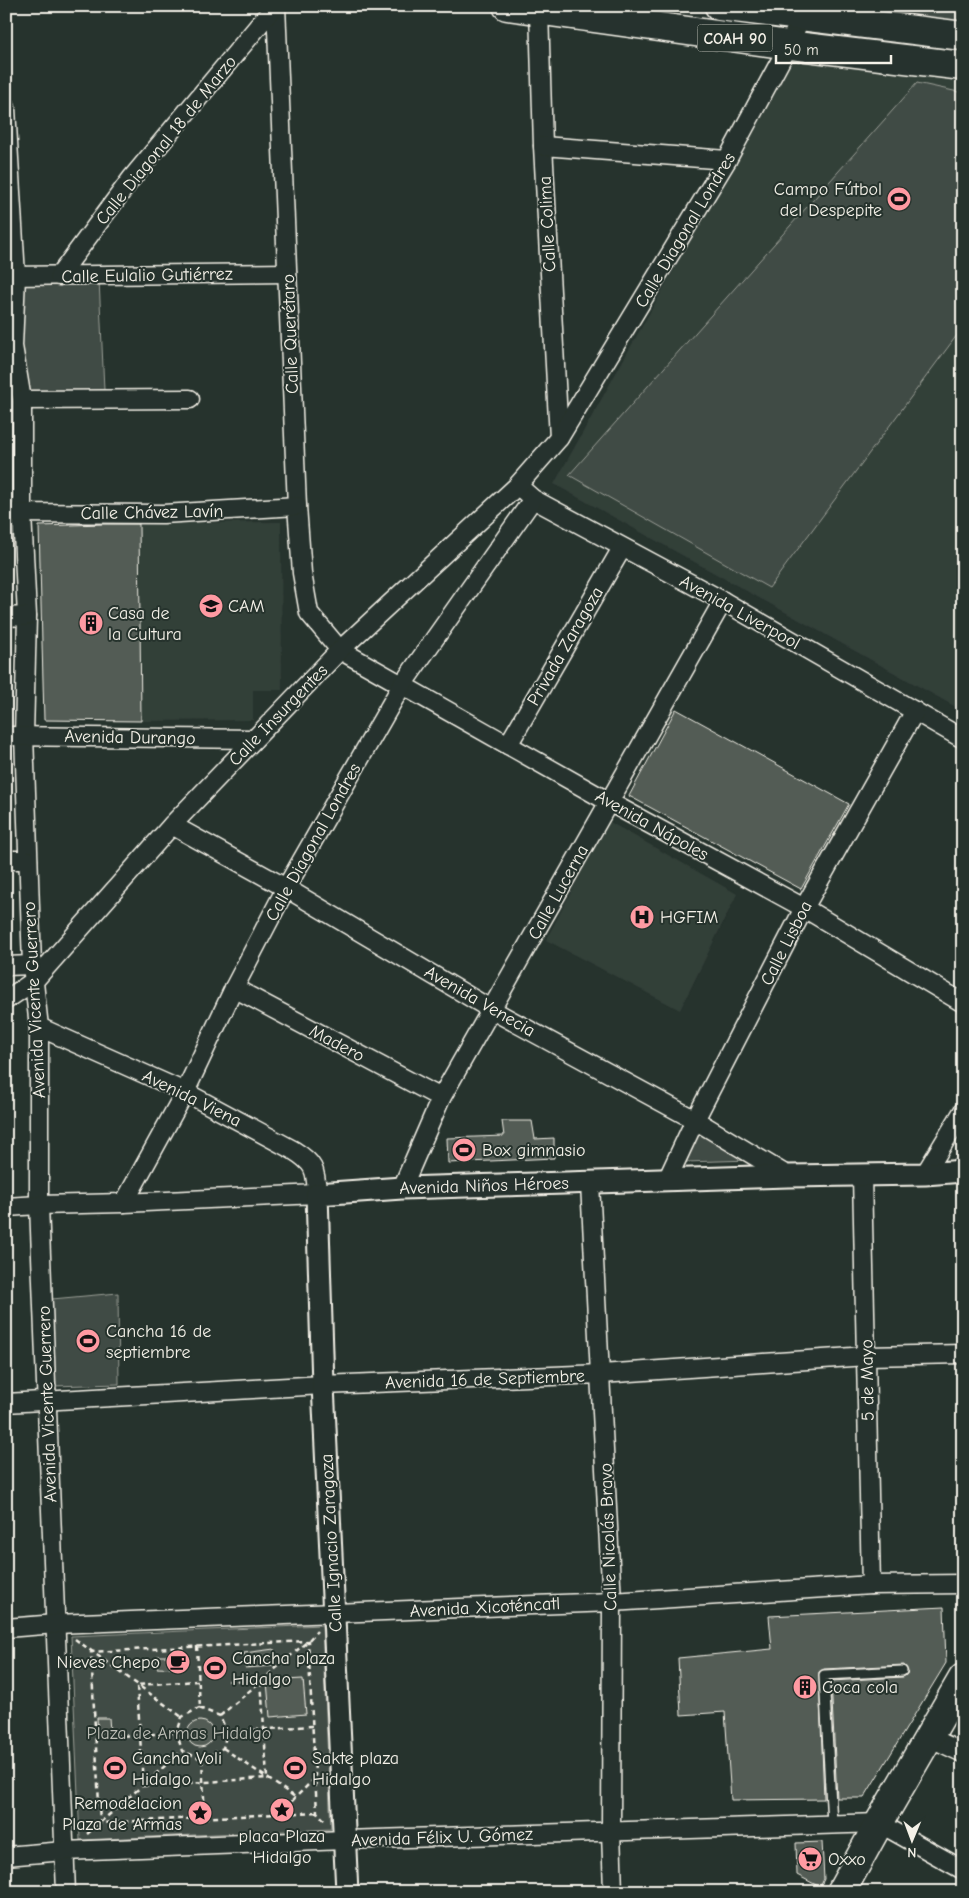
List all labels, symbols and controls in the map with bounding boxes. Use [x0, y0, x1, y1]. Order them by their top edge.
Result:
road number: COAH 90 [698, 24, 772, 52]
scale bar [776, 32, 892, 64]
text: 50 m [784, 41, 819, 59]
street label: Calle Diagonal 18 de Marzo [92, 51, 241, 229]
street label: Calle Diagonal Londres [631, 149, 740, 312]
street label: Calle Colima [535, 175, 560, 272]
place label: Campo Fútbol del Despepite [774, 179, 882, 221]
sports icon: Campo Fútbol del Despepite [886, 186, 912, 212]
street label: Calle Eulalio Gutiérrez [61, 264, 233, 287]
street label: Calle Querétaro [278, 274, 303, 394]
street label: Calle Chávez Lavín [80, 501, 224, 524]
street label: Avenida Liverpool [676, 571, 804, 654]
street label: Privada Zaragoza [523, 583, 608, 709]
school or university icon: CAM [198, 593, 224, 619]
place label: CAM [228, 596, 265, 617]
place label: Casa de la Cultura [108, 603, 182, 645]
building icon: Casa de la Cultura [78, 610, 104, 636]
street label: Calle Insurgentes [225, 660, 332, 771]
street label: Avenida Durango [64, 726, 196, 749]
street label: Calle Diagonal Londres [261, 760, 366, 925]
street label: Avenida Nápoles [591, 786, 712, 865]
street label: Calle Lucerna [524, 841, 593, 943]
street label: Calle Lisboa [756, 897, 817, 989]
street label: Avenida Vicente Guerrero [19, 901, 50, 1099]
hospital icon: HGFIM [629, 904, 655, 930]
place label: HGFIM [660, 907, 718, 928]
street label: Avenida Venecia [421, 961, 539, 1042]
street label: Madero [306, 1020, 368, 1067]
street label: Avenida Viena [139, 1065, 245, 1131]
sports icon: Box gimnasio [451, 1137, 477, 1163]
place label: Box gimnasio [482, 1140, 586, 1161]
street label: Avenida Niños Héroes [399, 1173, 569, 1199]
street label: Avenida Vicente Guerrero [34, 1305, 61, 1503]
place label: Cancha 16 de septiembre [106, 1321, 211, 1363]
sports icon: Cancha 16 de septiembre [75, 1328, 101, 1354]
street label: 5 de Mayo [856, 1339, 879, 1421]
street label: Avenida 16 de Septiembre [385, 1366, 585, 1393]
street label: Calle Ignacio Zaragoza [316, 1453, 347, 1633]
street label: Calle Nicolás Bravo [595, 1463, 622, 1611]
street label: Avenida Xicoténcatl [409, 1593, 561, 1622]
place label: Cancha plaza Hidalgo [232, 1648, 335, 1690]
cafe icon: Nieves Chepo [165, 1649, 191, 1675]
place label: Nieves Chepo [57, 1652, 160, 1673]
sports icon: Cancha plaza Hidalgo [202, 1655, 228, 1681]
building icon: Coca cola [792, 1674, 818, 1700]
place label: Coca cola [822, 1677, 898, 1698]
park label: Plaza de Armas Hidalgo [87, 1723, 271, 1744]
place label: Cancha Voli Hidalgo [132, 1748, 222, 1790]
place label: Sakte plaza Hidalgo [312, 1748, 399, 1790]
sports icon: Cancha Voli Hidalgo [102, 1755, 128, 1781]
sports icon: Sakte plaza Hidalgo [282, 1755, 308, 1781]
place label: Remodelacion Plaza de Armas [62, 1793, 182, 1835]
place icon: placa Plaza Hidalgo [269, 1797, 295, 1823]
place icon: Remodelacion Plaza de Armas [187, 1800, 213, 1826]
north arrow [886, 1816, 936, 1866]
street label: Avenida Félix U. Gómez [351, 1824, 533, 1851]
place label: placa Plaza Hidalgo [239, 1826, 325, 1868]
text: N [907, 1844, 916, 1861]
supermarket icon: Oxxo [797, 1846, 823, 1872]
place label: Oxxo [828, 1849, 866, 1870]

